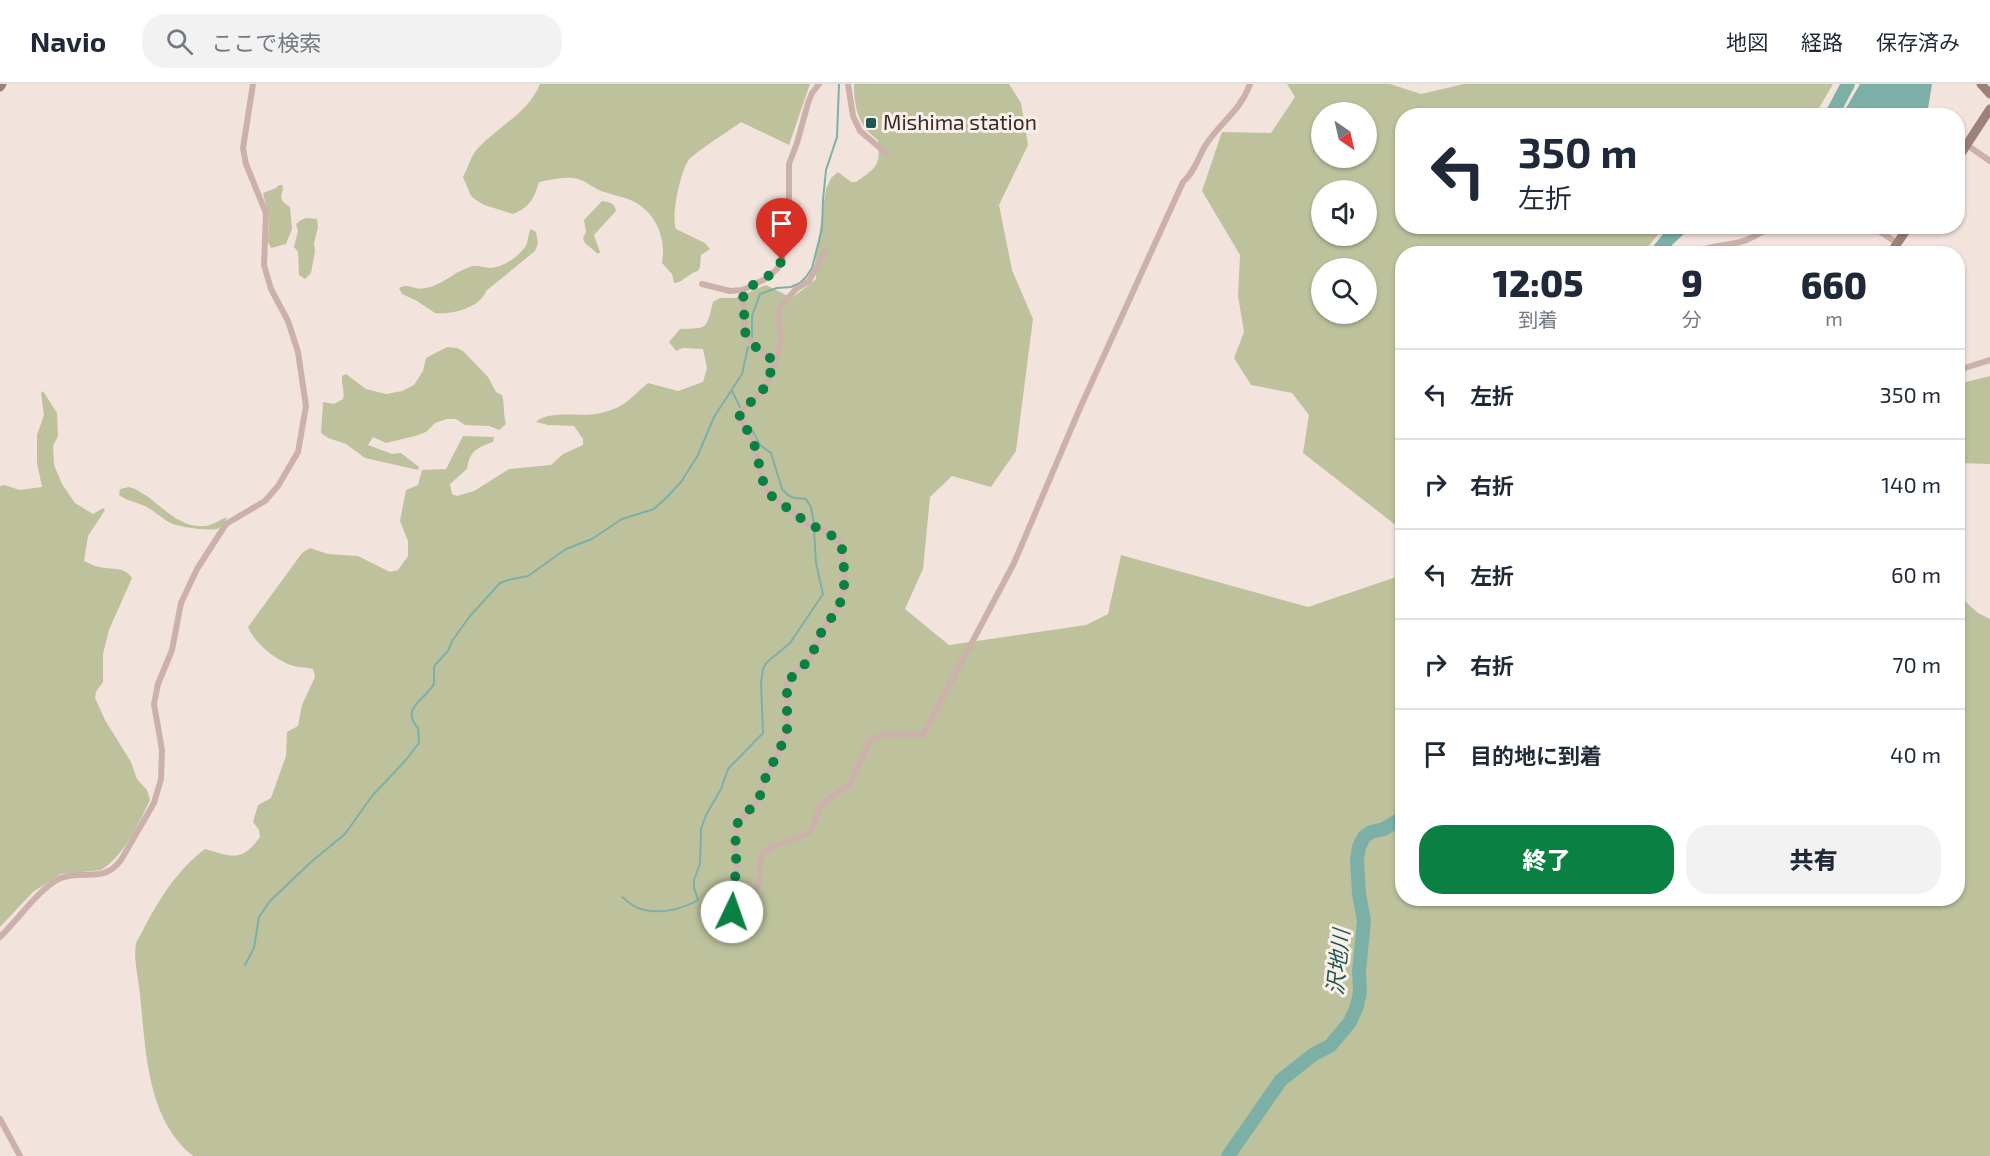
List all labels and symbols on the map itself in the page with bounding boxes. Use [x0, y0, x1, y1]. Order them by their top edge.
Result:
north arrow [1311, 102, 1377, 168]
place label: Mishima station [883, 109, 1037, 134]
marker: Mishima station [864, 116, 878, 130]
pin [756, 198, 807, 260]
position arrow [700, 880, 764, 944]
water label: 沢地川 [1321, 926, 1354, 996]

